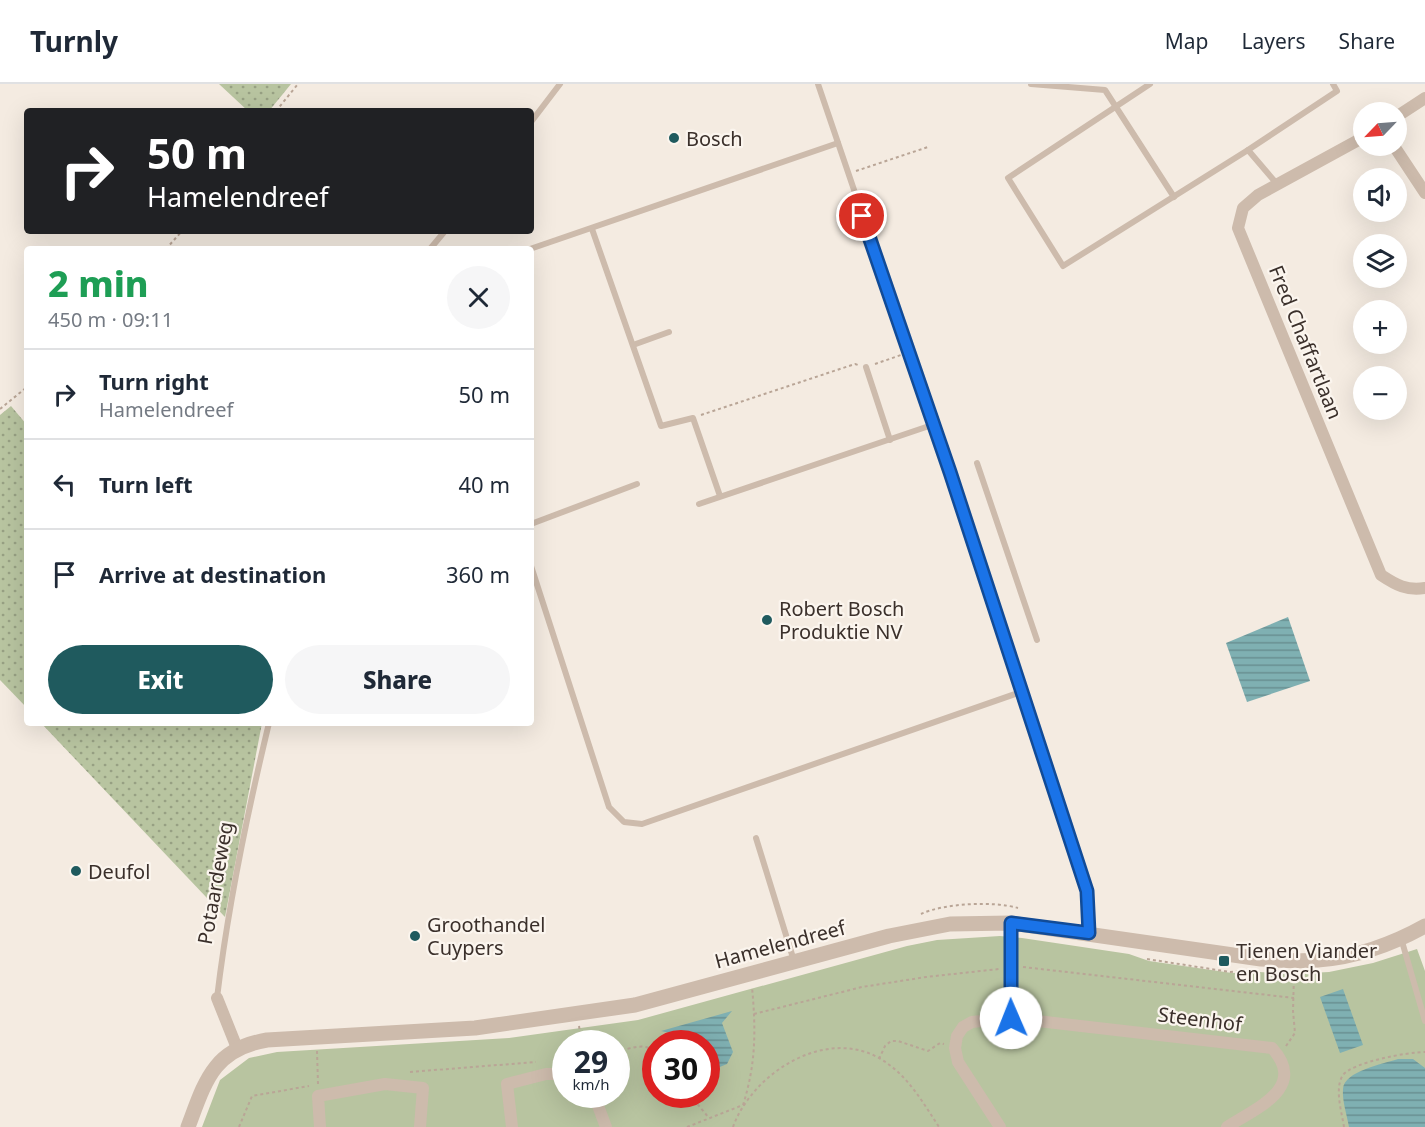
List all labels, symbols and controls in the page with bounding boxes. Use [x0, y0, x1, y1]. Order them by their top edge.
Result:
text: Turnly [30, 22, 118, 60]
text: Map [1165, 27, 1209, 55]
text: Layers [1242, 27, 1306, 55]
text: Share [1339, 27, 1395, 55]
north arrow [1353, 102, 1407, 156]
map controls [1353, 102, 1407, 420]
text: 50 m [147, 124, 247, 181]
place label: Bosch [686, 125, 743, 152]
marker: Bosch [667, 131, 681, 145]
icon: right [48, 132, 126, 210]
button: sound [1353, 168, 1407, 222]
text: Hamelendreef [147, 178, 328, 215]
pin [836, 190, 887, 241]
icon: arrive [845, 199, 878, 232]
button: layers [1353, 234, 1407, 288]
text: 2 min [48, 259, 149, 308]
street label: Fred Chaffartlaan [1263, 261, 1349, 423]
button: close [447, 266, 510, 329]
button: + [1353, 300, 1407, 354]
text: 450 m · 09:11 [48, 306, 173, 333]
text: Turn right [99, 366, 209, 396]
button: − [1353, 366, 1407, 420]
icon: right [48, 378, 81, 411]
text: 50 m [459, 379, 510, 409]
text: Hamelendreef [99, 396, 233, 423]
icon: left [48, 468, 81, 501]
text: Turn left [99, 469, 193, 499]
text: 40 m [459, 469, 510, 499]
icon: arrive [48, 558, 81, 591]
text: Arrive at destination [99, 559, 326, 589]
text: 360 m [446, 559, 510, 589]
place label: Robert Bosch Produktie NV [779, 595, 904, 645]
marker: Robert Bosch Produktie NV [760, 613, 774, 627]
button: Exit [48, 645, 273, 714]
button: Share [285, 645, 510, 714]
street label: Potaardeweg [191, 819, 239, 947]
place label: Deufol [88, 858, 150, 885]
marker: Deufol [69, 864, 83, 878]
place label: Groothandel Cuypers [427, 911, 546, 961]
street label: Hamelendreef [712, 913, 849, 974]
marker: Groothandel Cuypers [408, 929, 422, 943]
place label: Tienen Viander en Bosch [1236, 937, 1377, 987]
marker: Tienen Viander en Bosch [1217, 954, 1231, 968]
position arrow [979, 986, 1043, 1050]
street label: Steenhof [1156, 1000, 1245, 1038]
speed limit sign: 30 [642, 1030, 720, 1108]
text: 29 [574, 1041, 608, 1082]
text: km/h [573, 1074, 609, 1094]

